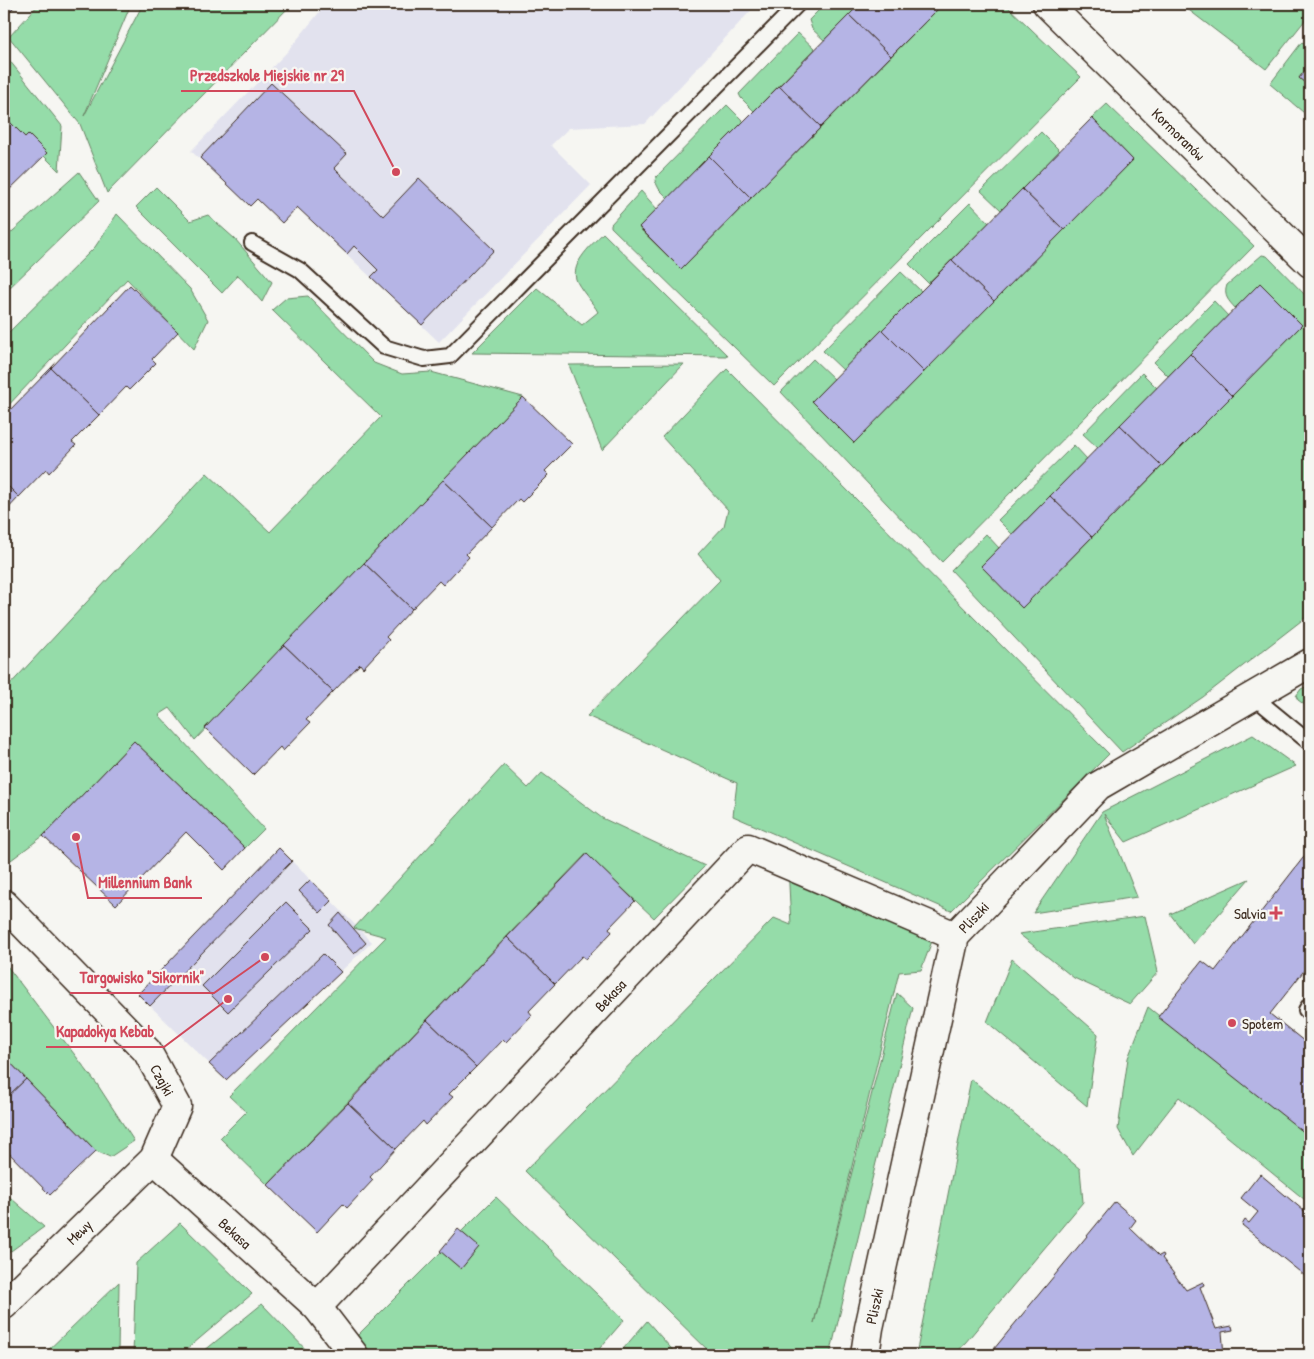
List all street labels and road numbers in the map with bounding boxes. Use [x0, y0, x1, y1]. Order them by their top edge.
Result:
street label: Kormoranów [1147, 103, 1210, 165]
street label: Pliszki [953, 896, 993, 937]
street label: Bekasa [590, 974, 631, 1016]
street label: Czajki [145, 1060, 180, 1100]
street label: Bekasa [215, 1213, 256, 1253]
street label: Mewy [62, 1215, 96, 1249]
street label: Pliszki [860, 1286, 888, 1326]

